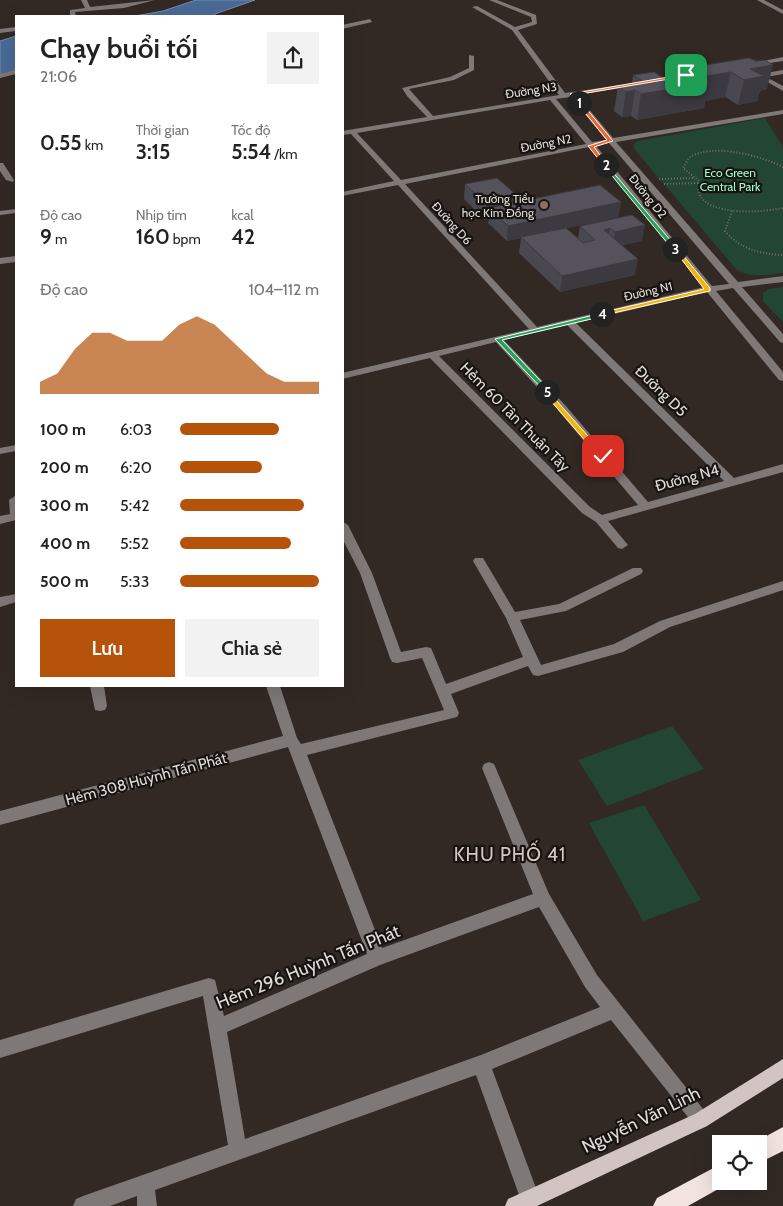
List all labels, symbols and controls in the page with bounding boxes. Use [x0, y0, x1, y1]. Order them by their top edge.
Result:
text: Chạy buổi tối [40, 31, 198, 65]
button: share [267, 32, 319, 84]
pin [665, 54, 707, 96]
icon: arrive [672, 61, 700, 89]
text: 21:06 [40, 67, 77, 86]
street label: Đường N3 [504, 79, 558, 101]
pin: 1 [566, 90, 592, 116]
text: 1 [577, 94, 582, 112]
text: Thời gian [136, 121, 189, 139]
text: Tốc độ [231, 121, 270, 139]
text: 0.55 [40, 130, 82, 155]
street label: Đường N2 [519, 131, 573, 155]
text: km [82, 136, 103, 154]
text: 3:15 [136, 139, 170, 164]
text: 5:54 [231, 139, 271, 164]
text: /km [271, 145, 297, 163]
pin: 2 [594, 152, 618, 178]
text: 2 [603, 156, 610, 174]
park label: Eco Green Central Park [700, 165, 761, 194]
street label: Đường D2 [626, 171, 670, 221]
place label: Trường Tiểu học Kim Đồng [462, 191, 535, 220]
street label: Đường D6 [429, 198, 475, 248]
marker: Trường Tiểu học Kim Đồng [538, 199, 550, 211]
text: Độ cao [40, 206, 82, 224]
text: Nhịp tim [136, 206, 187, 224]
text: kcal [231, 206, 254, 224]
text: 9 [40, 224, 52, 249]
text: 160 [136, 224, 170, 249]
text: 42 [231, 224, 255, 249]
text: m [52, 230, 67, 248]
text: bpm [170, 230, 201, 248]
pin: 3 [662, 236, 688, 262]
text: 3 [672, 240, 679, 258]
street label: Đường N1 [622, 278, 674, 304]
text: Độ cao [40, 280, 88, 299]
text: 104–112 m [248, 280, 319, 299]
pin: 4 [590, 302, 614, 326]
text: 4 [598, 305, 607, 323]
street label: Hẻm 60 Tân Thuận Tây [457, 359, 574, 476]
street label: Đường D5 [631, 362, 691, 420]
pin: 5 [534, 380, 560, 404]
text: 5 [544, 383, 551, 401]
text: 100 m [40, 420, 86, 439]
text: 6:03 [120, 420, 152, 439]
pin [582, 435, 624, 477]
icon: check [589, 442, 617, 470]
text: 200 m [40, 458, 89, 477]
text: 6:20 [120, 458, 152, 477]
street label: Đường N4 [653, 461, 721, 495]
text: 300 m [40, 496, 89, 515]
text: 5:42 [120, 496, 150, 515]
text: 400 m [40, 534, 90, 553]
text: 5:52 [120, 534, 149, 553]
text: 500 m [40, 572, 89, 591]
text: 5:33 [120, 572, 149, 591]
button: Lưu [40, 619, 175, 677]
button: Chia sẻ [185, 619, 319, 677]
street label: Hẻm 308 Huỳnh Tấn Phát [63, 749, 229, 809]
district label: KHU PHỐ 41 [454, 840, 566, 866]
street label: Hẻm 296 Huỳnh Tấn Phát [213, 920, 403, 1014]
street label: Nguyễn Văn Linh [578, 1082, 704, 1158]
map controls [712, 1135, 767, 1190]
button: locate [712, 1135, 767, 1190]

